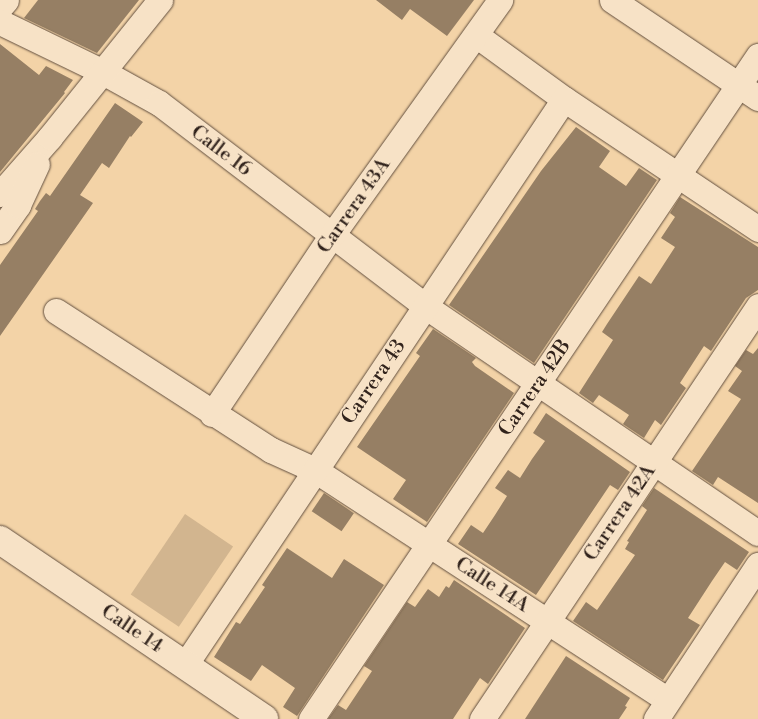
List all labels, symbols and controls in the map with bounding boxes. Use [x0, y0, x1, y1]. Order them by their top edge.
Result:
street label: Calle 16 [186, 120, 256, 182]
street label: Carrera 43A [312, 154, 396, 258]
street label: Carrera 43 [337, 335, 411, 429]
street label: Carrera 42B [494, 335, 576, 441]
street label: Carrera 42A [579, 460, 661, 566]
street label: Calle 14A [451, 552, 533, 618]
street label: Calle 14 [96, 600, 168, 658]

